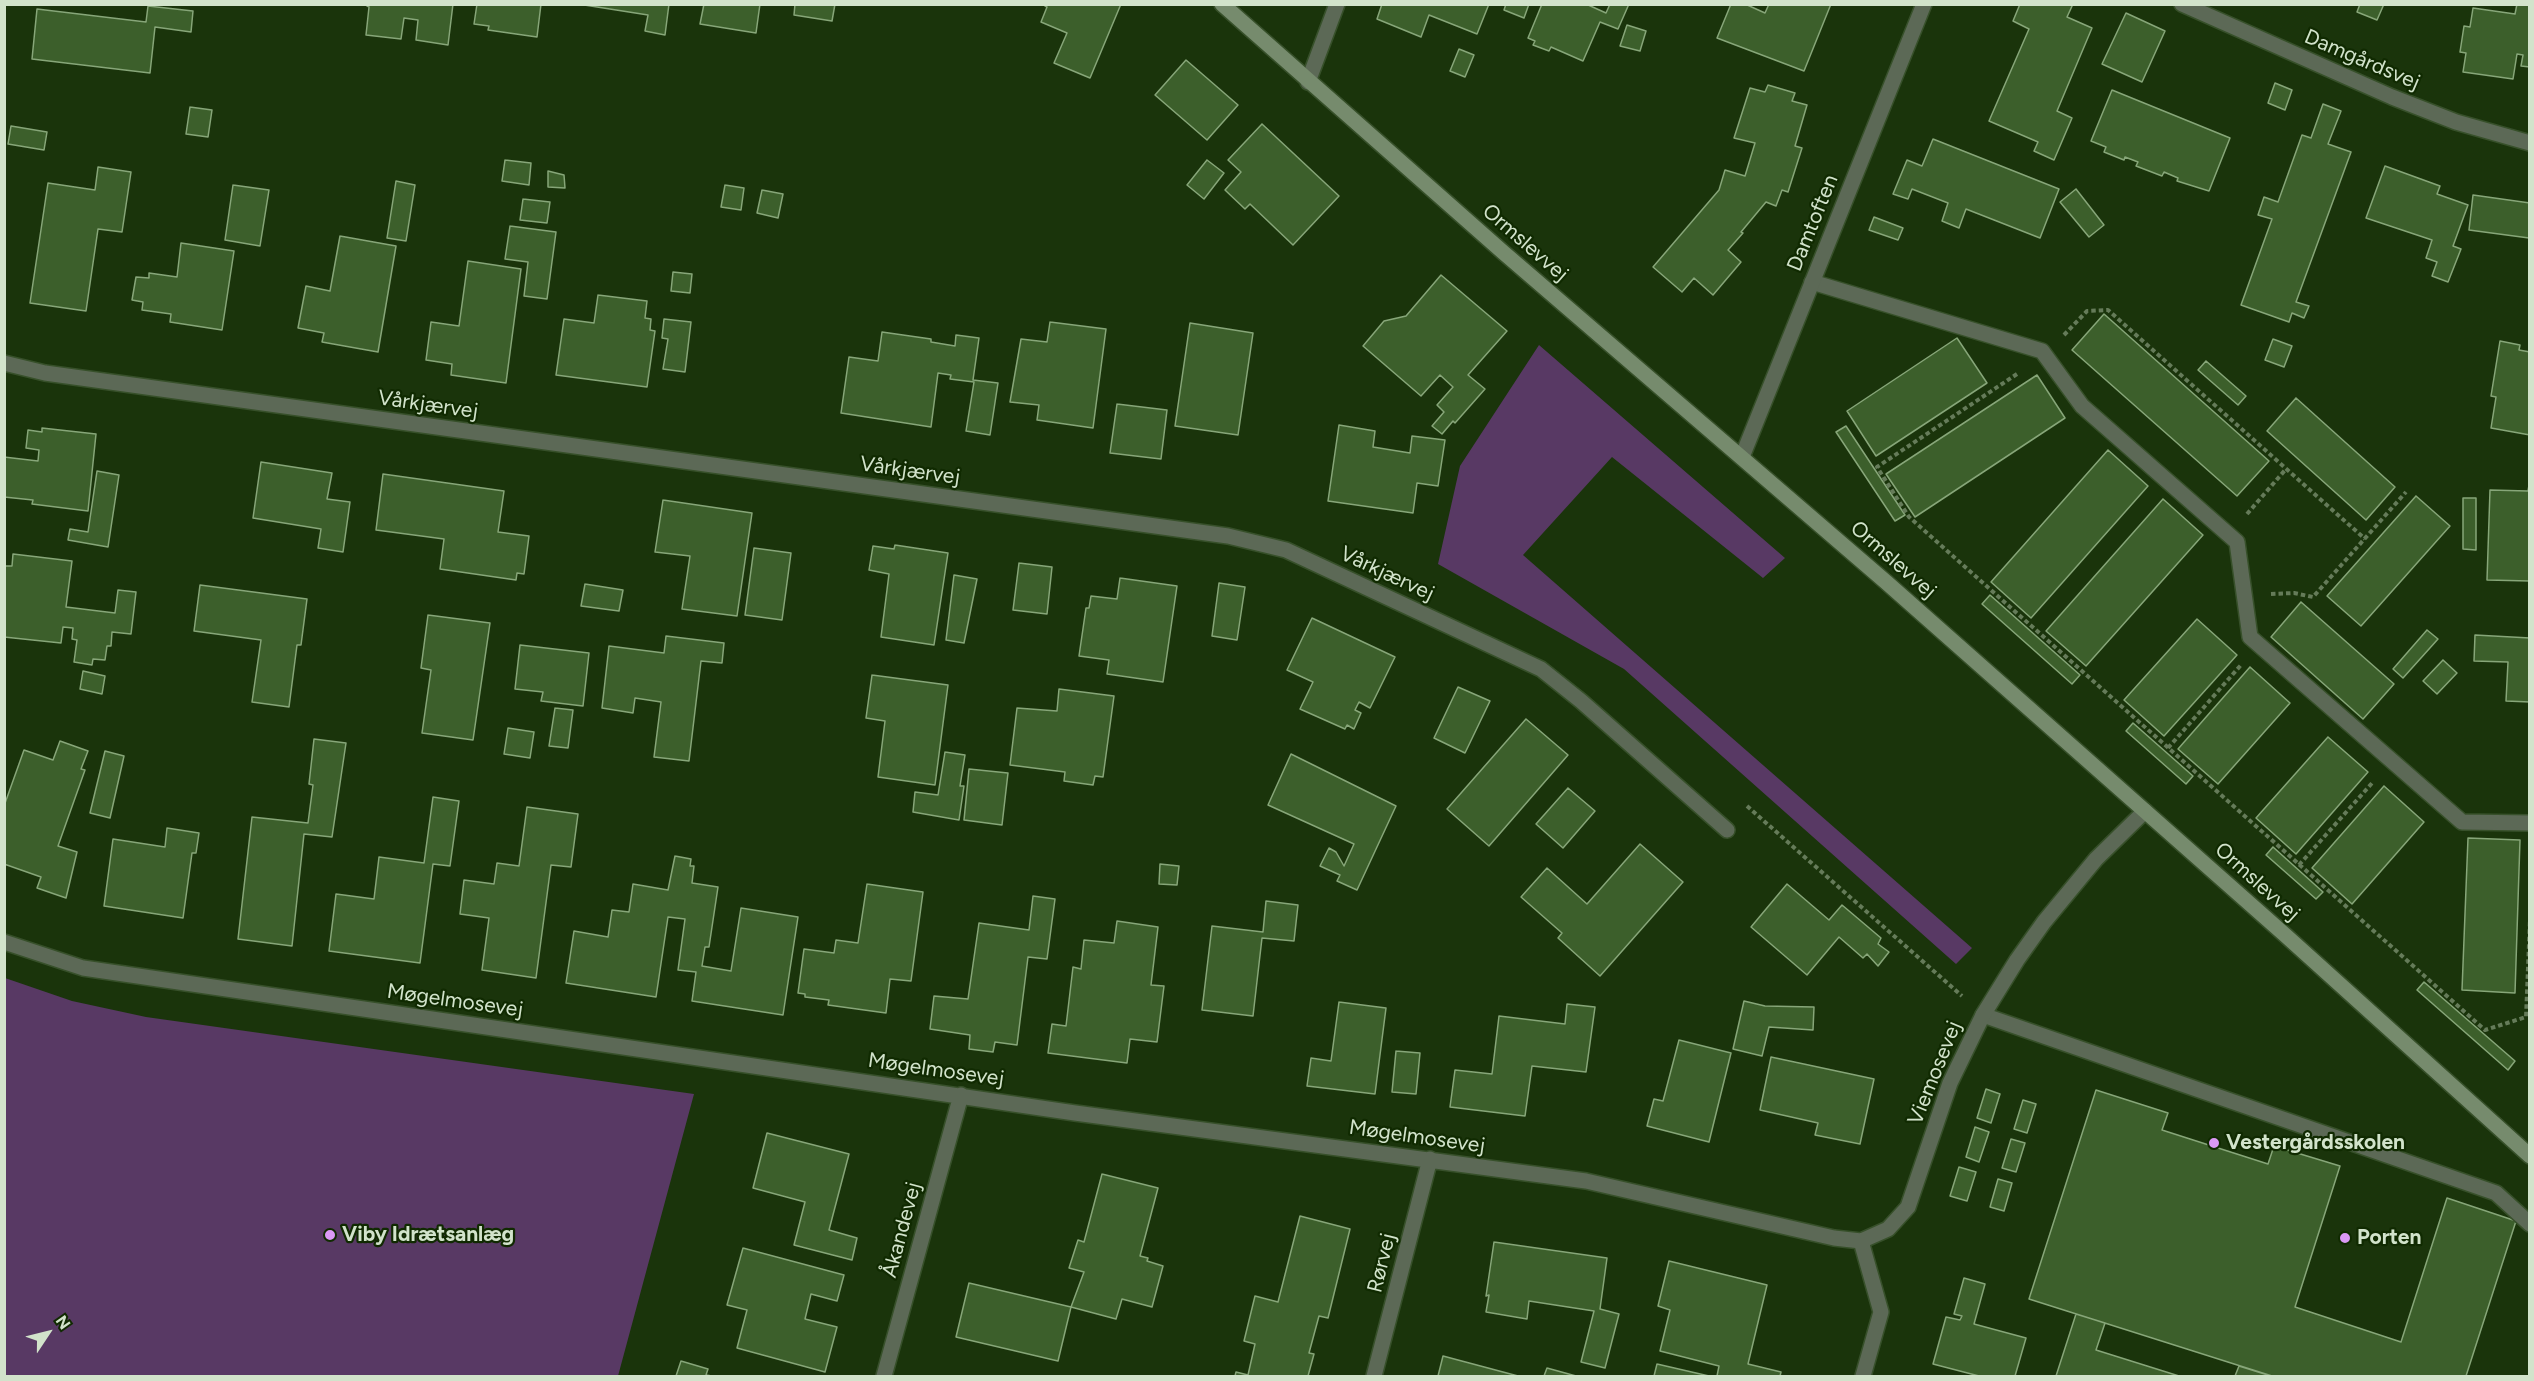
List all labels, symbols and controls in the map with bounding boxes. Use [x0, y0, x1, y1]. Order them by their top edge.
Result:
street label: Damgårdsvej [2300, 24, 2424, 96]
street label: Damtoften [1782, 171, 1844, 275]
street label: Ormslevvej [1477, 199, 1573, 287]
street label: Vårkjærvej [376, 386, 480, 424]
street label: Vårkjærvej [858, 452, 962, 490]
street label: Ormslevvej [1845, 516, 1941, 604]
street label: Vårkjærvej [1336, 541, 1438, 607]
street label: Ormslevvej [2209, 837, 2305, 927]
street label: Møgelmosevej [385, 979, 525, 1023]
street label: Viemosevej [1903, 1017, 1967, 1129]
street label: Møgelmosevej [866, 1048, 1006, 1092]
street label: Møgelmosevej [1347, 1115, 1487, 1159]
place label: Vestergårdsskolen [2226, 1130, 2405, 1156]
marker: Vestergårdsskolen [2207, 1136, 2221, 1150]
street label: Åkandevej [877, 1179, 927, 1281]
place label: Viby Idrætsanlæg [342, 1222, 514, 1248]
place label: Porten [2357, 1225, 2421, 1251]
marker: Viby Idrætsanlæg [323, 1228, 337, 1242]
street label: Rørvej [1362, 1231, 1402, 1295]
marker: Porten [2338, 1231, 2352, 1245]
north arrow [18, 1303, 78, 1363]
text: N [52, 1312, 74, 1333]

